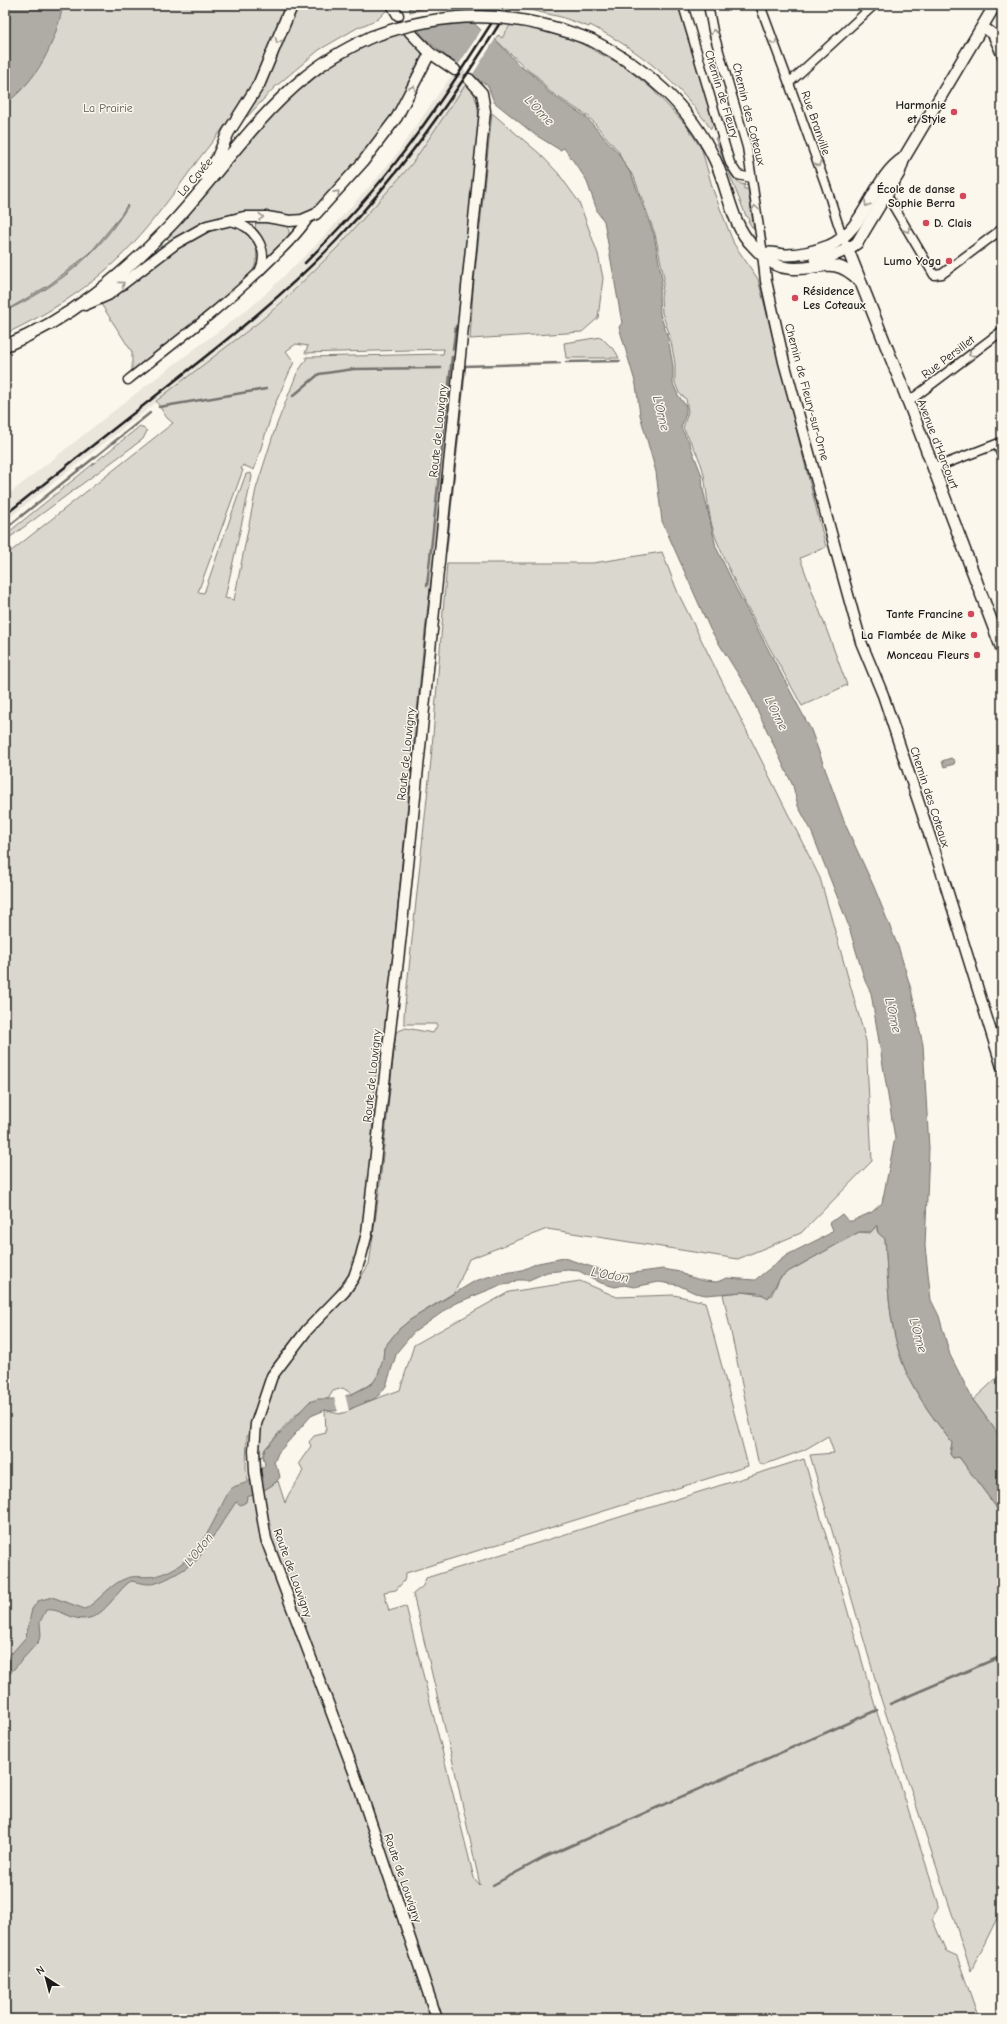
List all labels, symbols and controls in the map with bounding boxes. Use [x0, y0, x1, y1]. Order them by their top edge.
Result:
one-way arrow [710, 29, 719, 36]
one-way arrow [275, 37, 283, 45]
one-way arrow [769, 38, 777, 45]
street label: Chemin de Fleury [702, 48, 742, 140]
street label: Chemin des Coteaux [729, 61, 769, 167]
one-way arrow [408, 85, 416, 92]
street label: Rue Branville [798, 89, 834, 157]
water label: L'Orne [522, 92, 558, 129]
place label: Harmonie et Style [895, 98, 946, 126]
park label: La Prairie [83, 101, 133, 115]
marker: Harmonie et Style [949, 107, 959, 117]
street label: La Cavée [175, 155, 215, 199]
one-way arrow [813, 160, 822, 167]
place label: École de danse Sophie Berra [877, 182, 955, 210]
one-way arrow [332, 190, 339, 198]
marker: École de danse Sophie Berra [958, 191, 968, 201]
one-way arrow [865, 200, 872, 207]
one-way arrow [751, 205, 760, 211]
one-way arrow [258, 213, 264, 221]
place label: D. Clais [934, 216, 972, 230]
marker: D. Clais [921, 218, 931, 228]
one-way arrow [902, 226, 909, 233]
place label: Lumo Yoga [883, 254, 941, 268]
marker: Lumo Yoga [944, 256, 954, 266]
one-way arrow [118, 281, 125, 289]
place label: Résidence Les Coteaux [803, 284, 866, 312]
marker: Résidence Les Coteaux [790, 293, 800, 303]
street label: Chemin de Fleury-sur-Orne [782, 322, 832, 462]
street label: Rue Persillet [919, 332, 978, 381]
one-way arrow [968, 349, 975, 356]
street label: Route de Louvigny [426, 383, 450, 478]
water label: L'Orne [650, 394, 673, 433]
street label: Avenue d'Harcourt [914, 397, 962, 491]
place label: Tante Francine [886, 607, 963, 621]
marker: Tante Francine [966, 609, 976, 619]
place label: La Flambée de Mike [861, 628, 966, 642]
marker: La Flambée de Mike [969, 630, 979, 640]
place label: Monceau Fleurs [887, 648, 969, 662]
marker: Monceau Fleurs [972, 650, 982, 660]
water label: L'Orne [762, 694, 792, 733]
street label: Route de Louvigny [394, 706, 418, 801]
street label: Chemin des Coteaux [907, 745, 953, 849]
water label: L'Orne [882, 996, 905, 1035]
street label: Route de Louvigny [360, 1028, 384, 1123]
water label: L'Odon [590, 1264, 630, 1285]
water label: L'Orne [906, 1316, 931, 1355]
street label: Route de Louvigny [270, 1527, 316, 1620]
water label: L'Odon [181, 1530, 216, 1569]
street label: Route de Louvigny [381, 1832, 425, 1925]
north arrow [26, 1958, 66, 1998]
text: N [34, 1963, 47, 1978]

